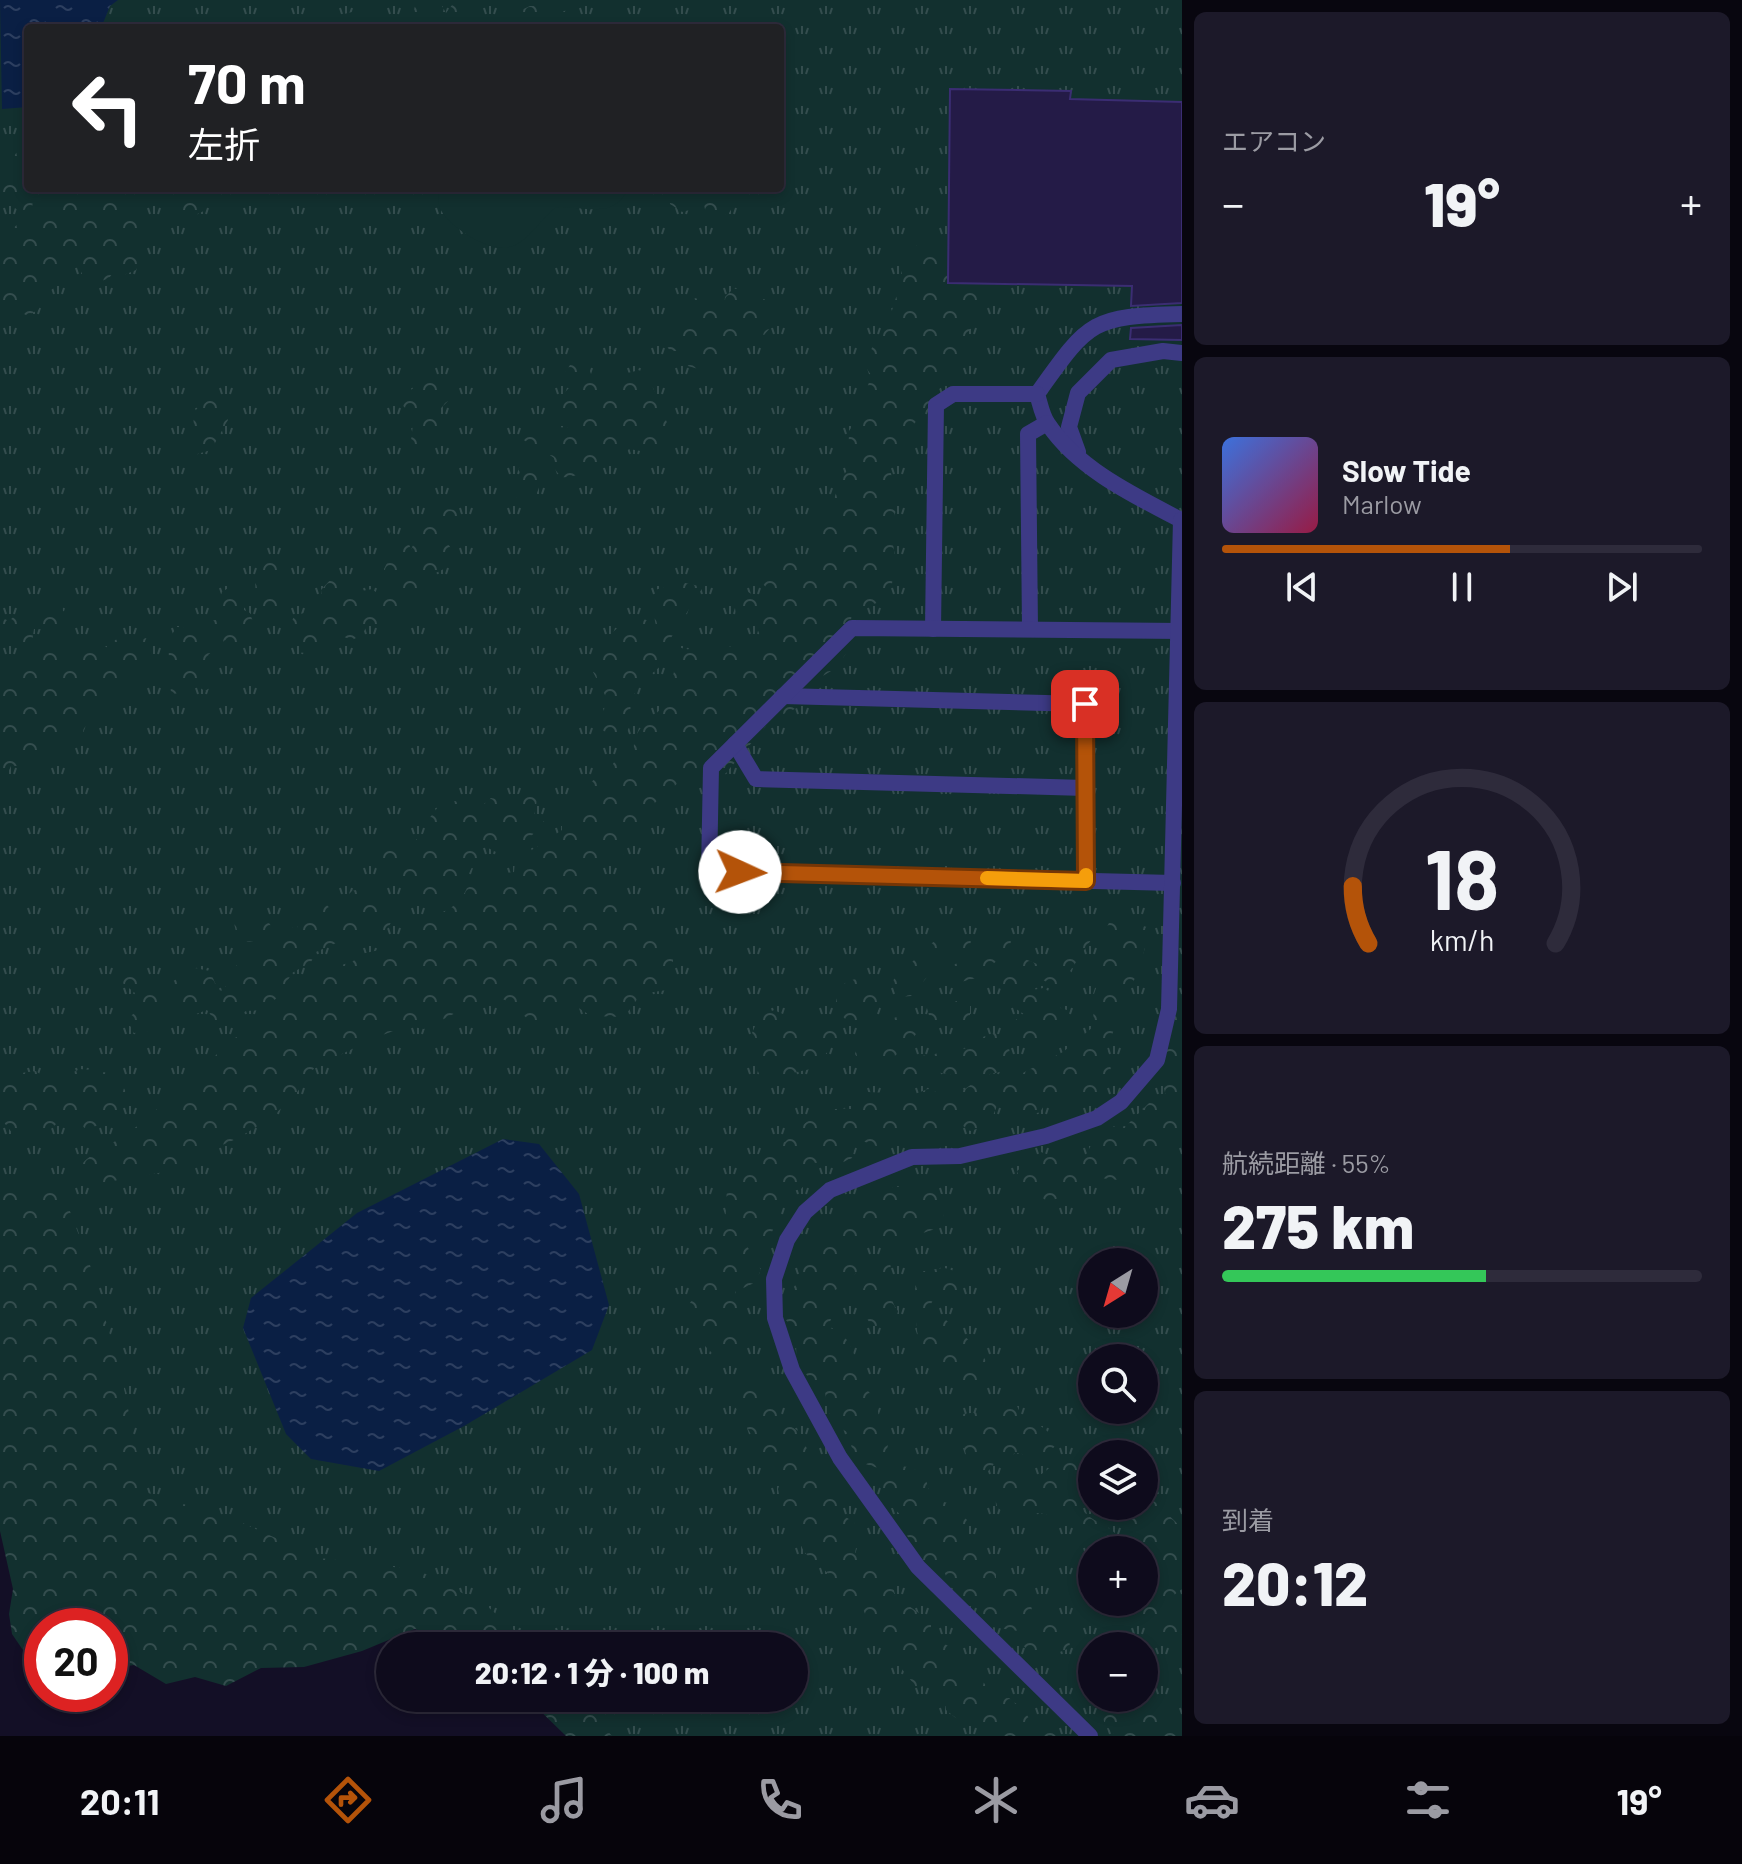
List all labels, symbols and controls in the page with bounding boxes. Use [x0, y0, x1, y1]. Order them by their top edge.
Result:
text: 70 m [188, 48, 306, 115]
icon: left [56, 56, 160, 160]
text: 左折 [188, 122, 260, 165]
text: エアコン [1222, 125, 1326, 156]
text: 19° [1424, 167, 1500, 239]
text: − [1222, 176, 1244, 229]
text: + [1680, 176, 1702, 229]
text: Slow Tide [1342, 452, 1471, 488]
text: Marlow [1342, 488, 1422, 519]
icon: previous [1280, 565, 1324, 609]
icon: pause [1440, 565, 1484, 609]
icon: next [1600, 565, 1644, 609]
pin [1051, 670, 1119, 738]
icon: arrive [1063, 682, 1107, 726]
text: 18 [1425, 827, 1499, 927]
position arrow [698, 830, 782, 914]
text: km/h [1430, 922, 1494, 957]
text: 航続距離 · 55% [1222, 1147, 1391, 1178]
text: 275 km [1222, 1189, 1414, 1261]
north arrow [1078, 1248, 1158, 1328]
map controls [1078, 1248, 1158, 1712]
button: search [1078, 1344, 1158, 1424]
button: layers [1078, 1440, 1158, 1520]
text: 到着 [1222, 1504, 1274, 1535]
button: + [1078, 1536, 1158, 1616]
text: 20:12 [1222, 1546, 1368, 1618]
speed limit sign: 20 [24, 1608, 128, 1712]
button: − [1078, 1632, 1158, 1712]
text: 20:12 · 1 分 · 100 m [475, 1654, 709, 1690]
icon: directions [320, 1772, 376, 1828]
icon: music [536, 1772, 592, 1828]
icon: phone [752, 1772, 808, 1828]
icon: climate [968, 1772, 1024, 1828]
icon: car [1184, 1772, 1240, 1828]
icon: filters [1400, 1772, 1456, 1828]
text: 20:11 [80, 1779, 160, 1822]
text: 19° [1616, 1779, 1662, 1822]

